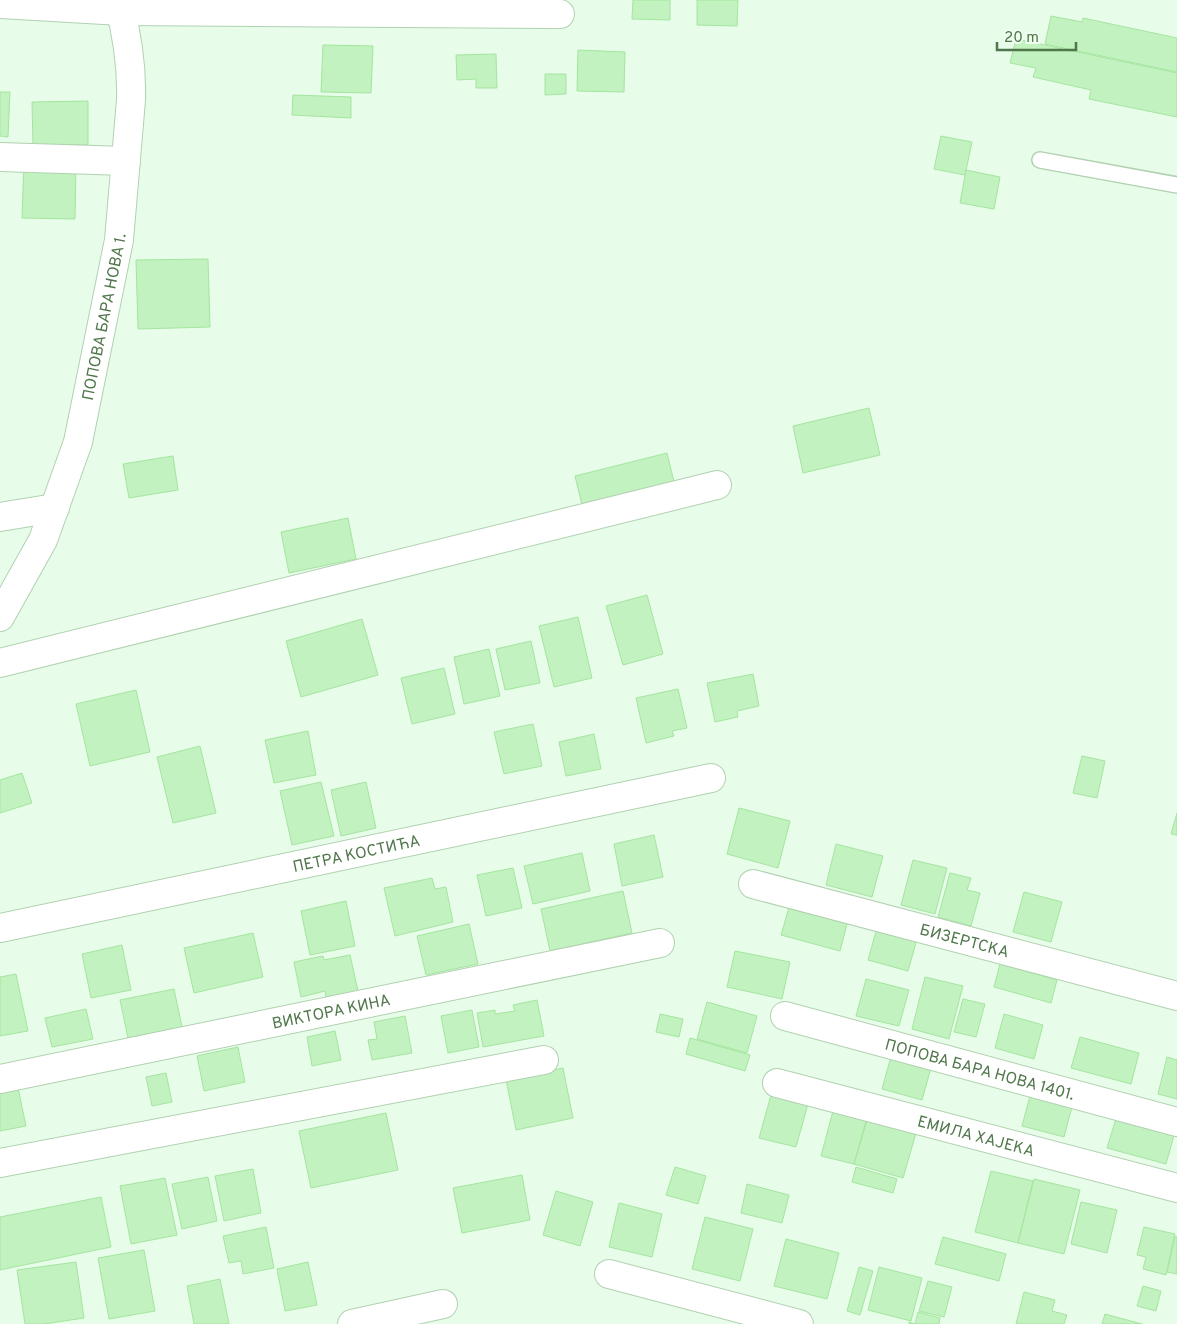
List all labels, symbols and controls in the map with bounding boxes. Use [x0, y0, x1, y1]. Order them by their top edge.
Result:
scale bar [997, 20, 1076, 52]
text: 20 m [1004, 29, 1039, 48]
street label: ПОПОВА БАРА НОВА 1. [79, 233, 132, 402]
street label: ПЕТРА КОСТИЋА [291, 832, 422, 878]
street label: БИЗЕРТСКА [917, 920, 1011, 963]
street label: ВИКТОРА КИНА [270, 991, 393, 1035]
street label: ПОПОВА БАРА НОВА 1401. [882, 1035, 1076, 1106]
street label: ЕМИЛА ХАЈЕКА [915, 1112, 1037, 1162]

